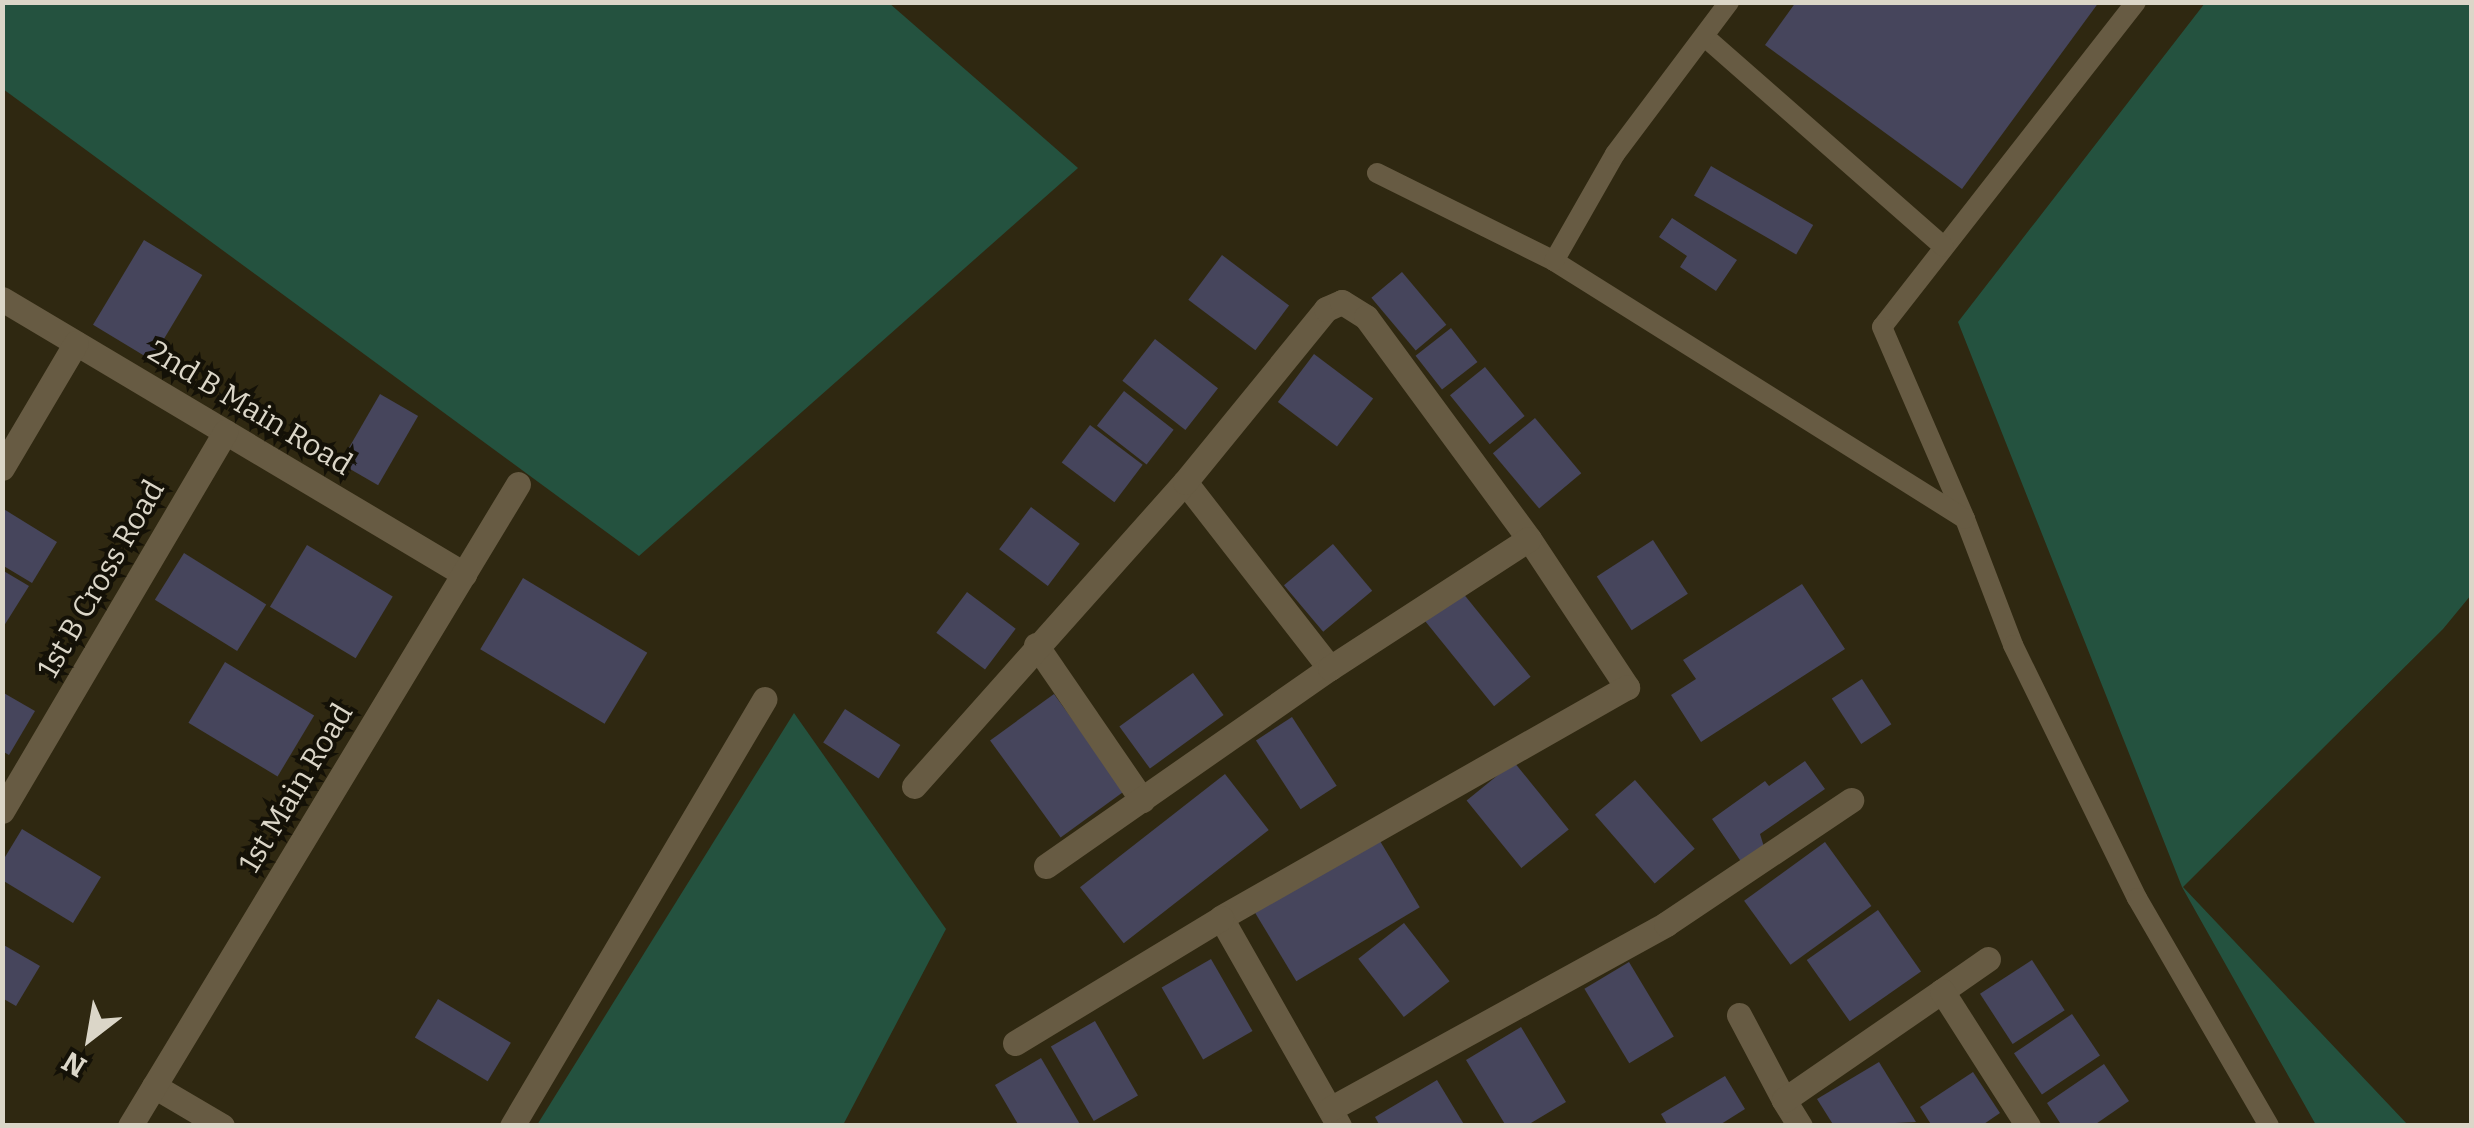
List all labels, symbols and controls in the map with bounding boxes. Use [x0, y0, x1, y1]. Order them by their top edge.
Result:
street label: 2nd B Main Road [141, 333, 359, 483]
street label: 1st B Cross Road [30, 474, 172, 684]
street label: 1st Main Road [232, 697, 360, 879]
north arrow [40, 988, 140, 1088]
text: N [57, 1044, 92, 1084]

